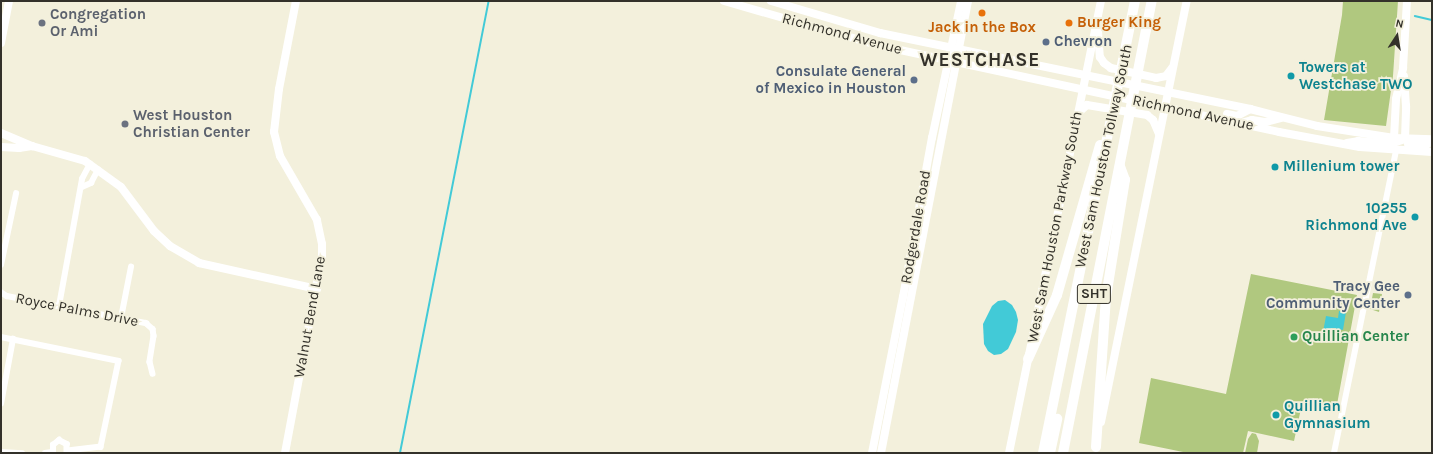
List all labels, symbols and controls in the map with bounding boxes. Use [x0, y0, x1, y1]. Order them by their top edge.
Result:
place label: Congregation Or Ami [50, 5, 146, 40]
marker: Jack in the Box [977, 8, 987, 18]
street label: Richmond Avenue [780, 9, 904, 59]
place label: Burger King [1077, 14, 1161, 32]
north arrow [1377, 16, 1417, 56]
text: N [1394, 17, 1405, 31]
marker: Congregation Or Ami [37, 18, 47, 28]
marker: Burger King [1064, 18, 1074, 28]
place label: Jack in the Box [928, 19, 1036, 37]
place label: Chevron [1054, 33, 1112, 51]
marker: Chevron [1041, 37, 1051, 47]
street label: West Sam Houston Tollway South [1072, 43, 1136, 269]
district label: WESTCHASE [920, 50, 1040, 72]
place label: Towers at Westchase TWO [1299, 58, 1413, 93]
place label: Consulate General of Mexico in Houston [755, 62, 906, 97]
marker: Towers at Westchase TWO [1286, 71, 1296, 81]
marker: Consulate General of Mexico in Houston [909, 75, 919, 85]
street label: Richmond Avenue [1131, 91, 1255, 135]
place label: West Houston Christian Center [133, 106, 250, 141]
street label: West Sam Houston Parkway South [1024, 110, 1086, 344]
marker: West Houston Christian Center [120, 119, 130, 129]
place label: Millenium tower [1283, 158, 1399, 176]
marker: Millenium tower [1270, 162, 1280, 172]
street label: Rodgerdale Road [897, 169, 935, 285]
place label: 10255 Richmond Ave [1305, 199, 1407, 234]
marker: 10255 Richmond Ave [1410, 212, 1420, 222]
street label: Walnut Bend Lane [290, 255, 330, 379]
place label: Tracy Gee Community Center [1266, 277, 1400, 312]
road number: SHT [1076, 282, 1112, 306]
street label: Royce Palms Drive [14, 289, 140, 331]
marker: Tracy Gee Community Center [1403, 290, 1413, 300]
place label: Quillian Center [1302, 328, 1409, 346]
marker: Quillian Center [1289, 332, 1299, 342]
place label: Quillian Gymnasium [1284, 397, 1371, 432]
marker: Quillian Gymnasium [1271, 410, 1281, 420]

